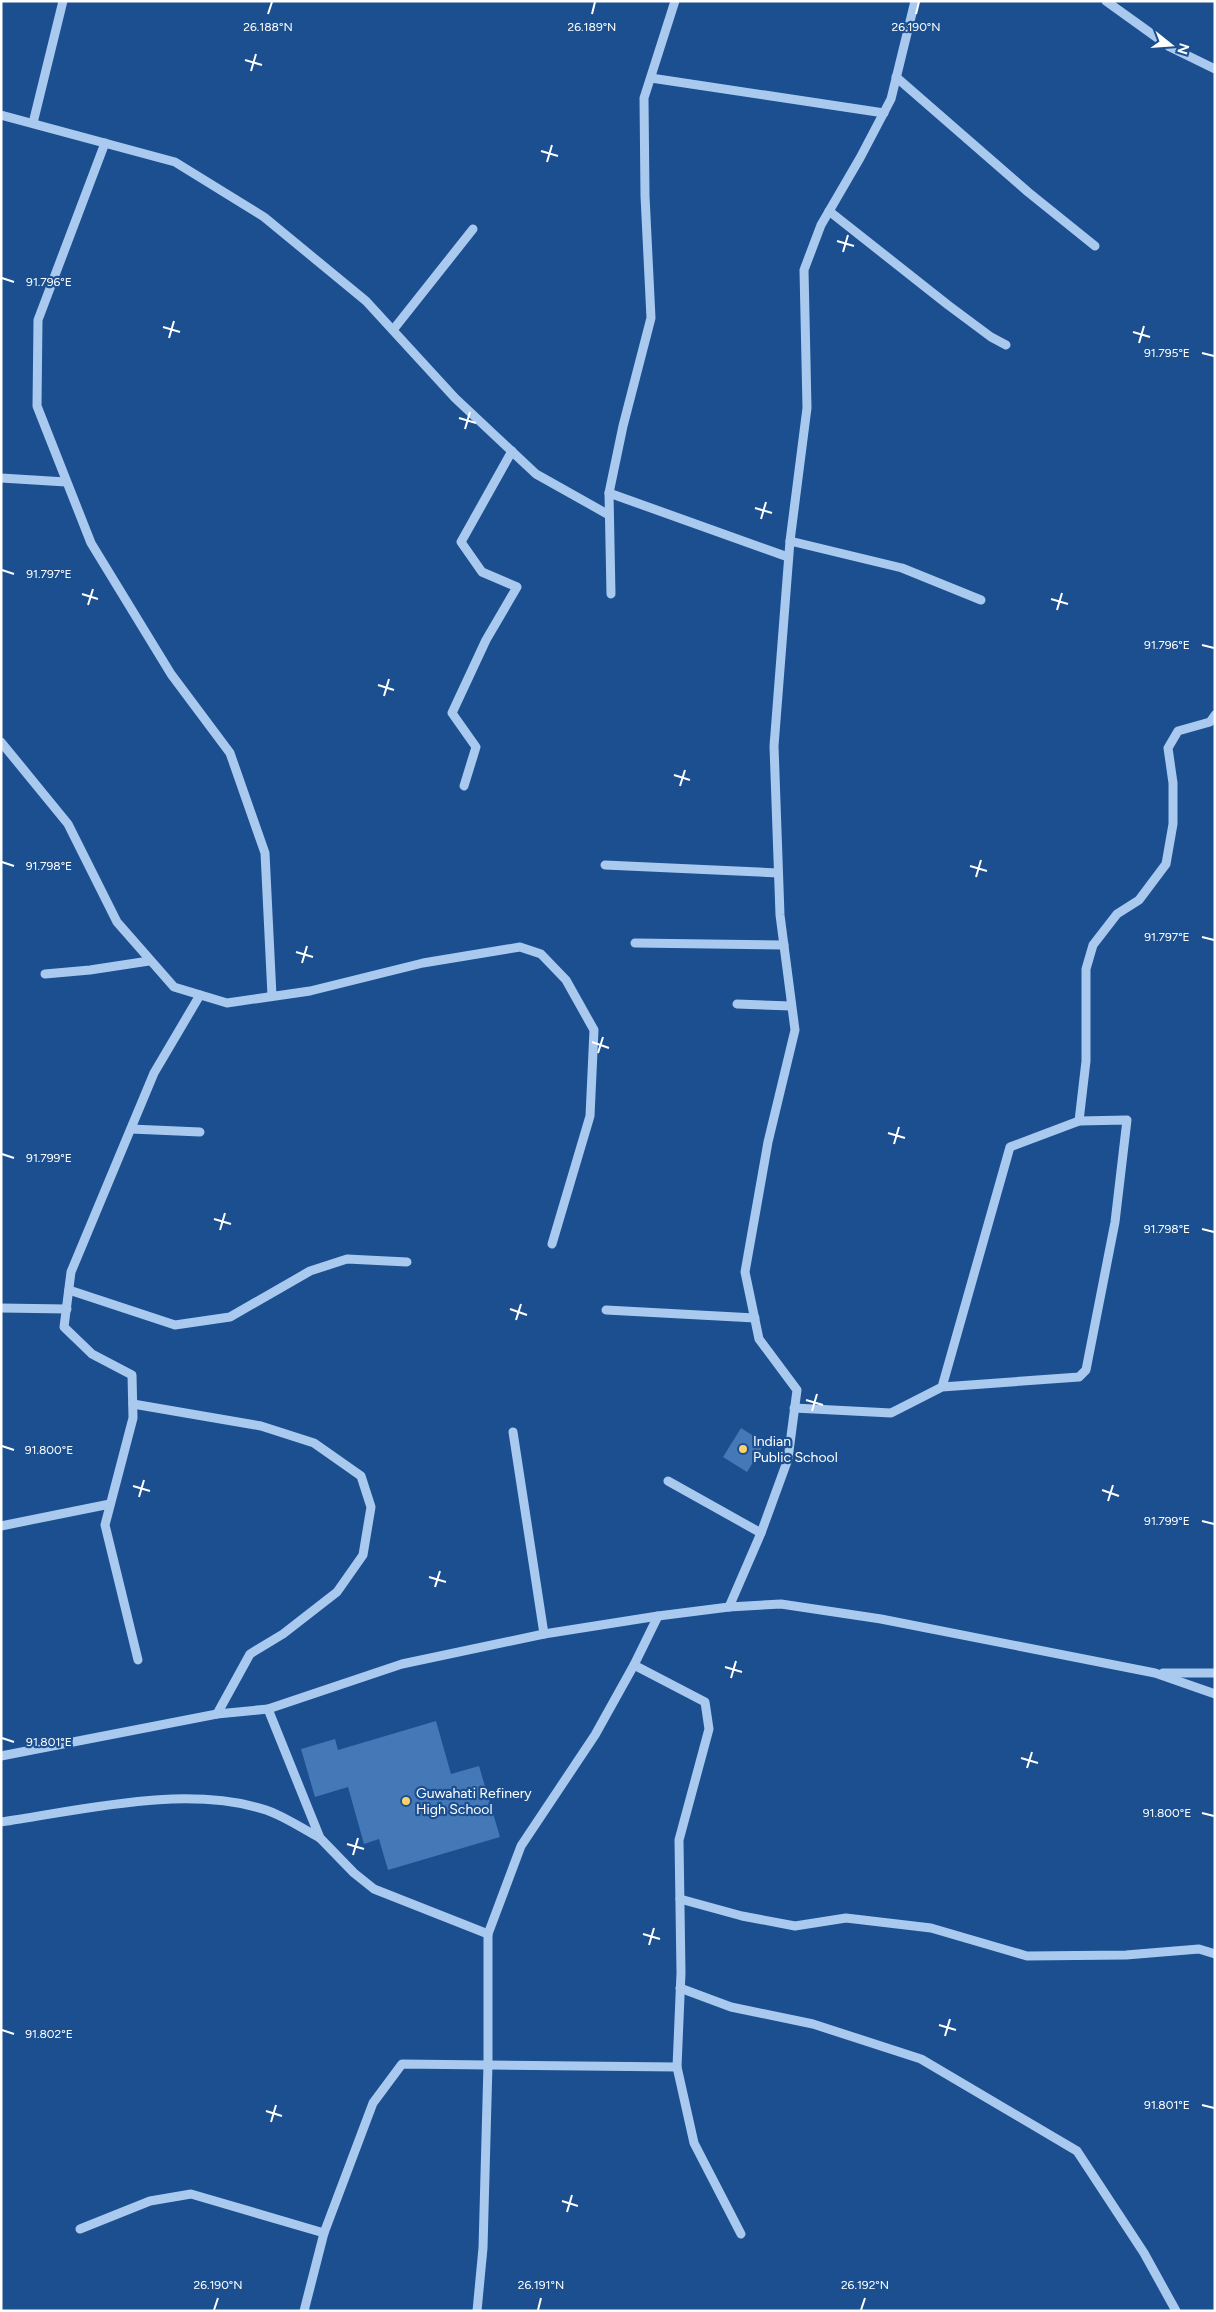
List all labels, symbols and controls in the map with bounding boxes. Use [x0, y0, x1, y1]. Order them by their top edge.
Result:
text: 26.188°N [243, 20, 293, 34]
text: 26.189°N [568, 20, 616, 34]
text: 26.190°N [891, 20, 941, 34]
north arrow [1146, 20, 1196, 70]
text: N [1173, 41, 1193, 56]
text: 91.796°E [26, 275, 72, 289]
text: 91.795°E [1144, 346, 1190, 360]
text: 91.797°E [26, 567, 72, 581]
text: 91.796°E [1144, 638, 1190, 652]
text: 91.798°E [26, 859, 72, 873]
text: 91.797°E [1144, 930, 1190, 944]
text: 91.799°E [26, 1151, 72, 1165]
text: 91.798°E [1144, 1222, 1190, 1236]
place label: Indian Public School [753, 1433, 838, 1466]
text: 91.800°E [25, 1443, 73, 1457]
marker: Indian Public School [737, 1443, 749, 1455]
text: 91.799°E [1144, 1514, 1190, 1528]
text: 91.801°E [26, 1735, 72, 1749]
place label: Guwahati Refinery High School [416, 1785, 532, 1818]
marker: Guwahati Refinery High School [400, 1795, 412, 1807]
text: 91.800°E [1143, 1806, 1191, 1820]
text: 91.802°E [25, 2027, 73, 2041]
text: 91.801°E [1144, 2098, 1190, 2112]
text: 26.190°N [193, 2278, 243, 2292]
text: 26.191°N [518, 2278, 564, 2292]
text: 26.192°N [841, 2278, 889, 2292]

